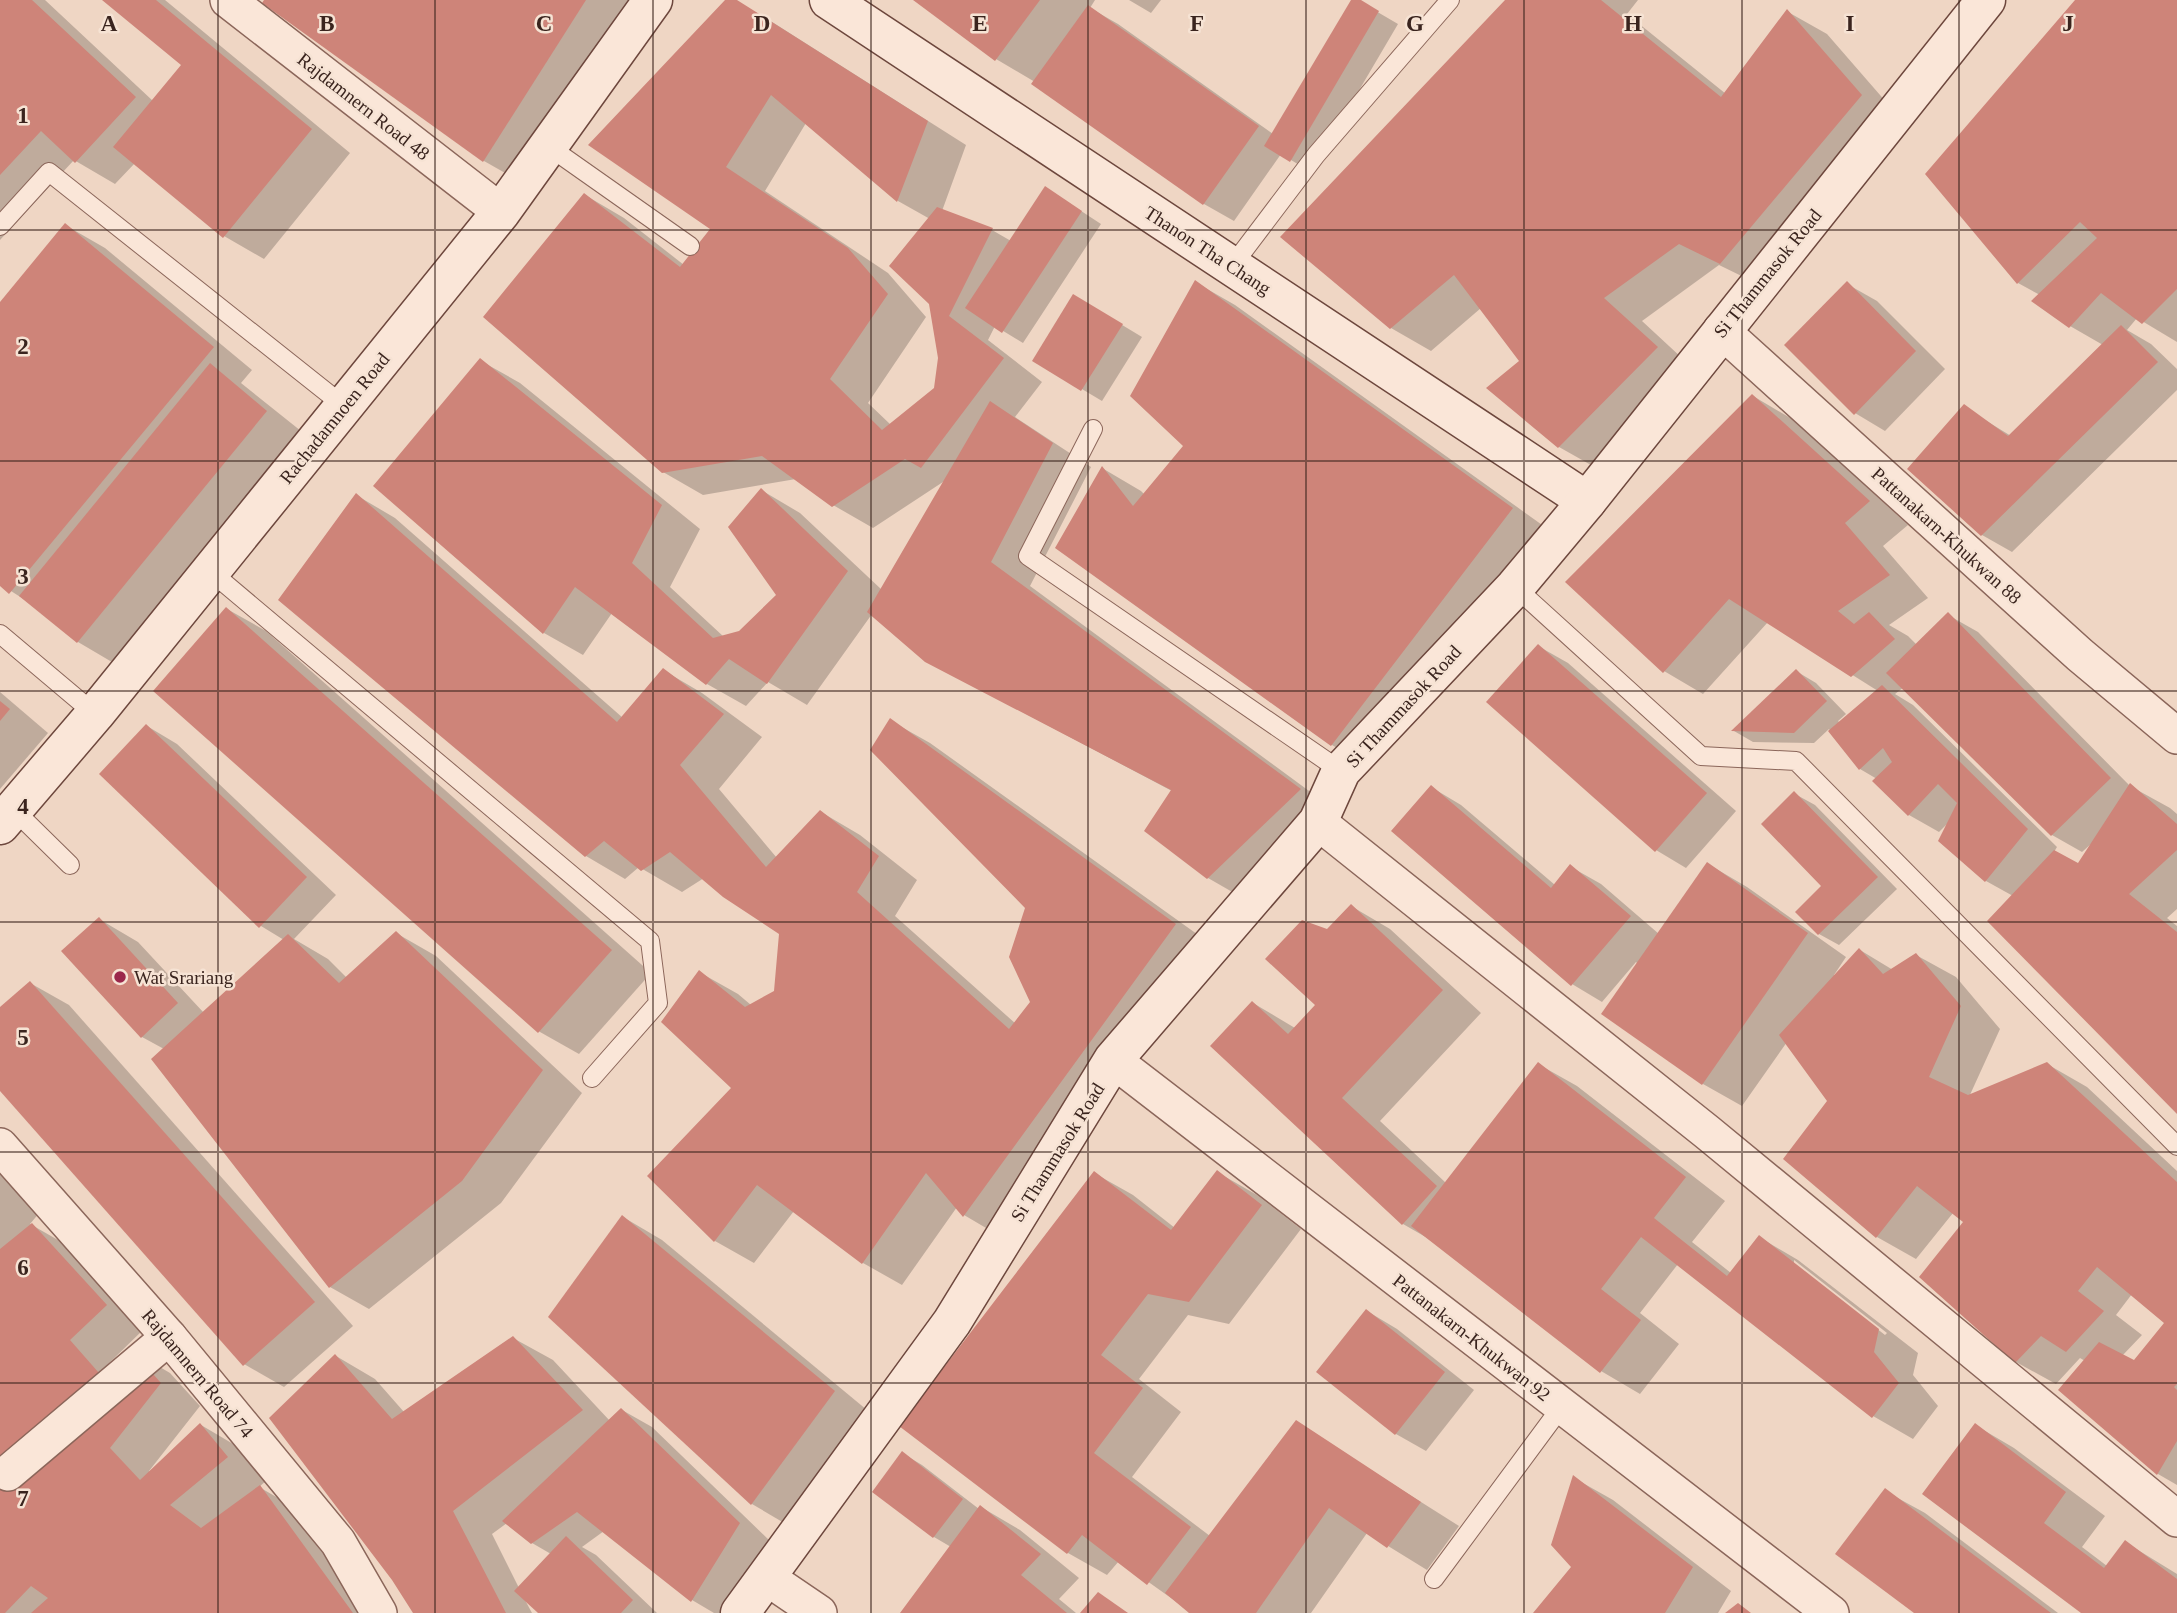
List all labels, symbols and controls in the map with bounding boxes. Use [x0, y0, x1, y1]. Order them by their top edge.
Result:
text: A [101, 11, 118, 36]
text: B [319, 11, 335, 36]
text: C [536, 11, 552, 36]
text: D [754, 11, 770, 36]
text: E [972, 11, 988, 36]
text: F [1190, 11, 1204, 36]
text: G [1406, 11, 1424, 36]
text: H [1624, 11, 1642, 36]
text: I [1846, 11, 1855, 36]
text: J [2062, 11, 2074, 36]
street label: Rajdamnern Road 48 [294, 48, 434, 164]
text: 1 [17, 103, 29, 128]
street label: Thanon Tha Chang [1141, 202, 1275, 299]
street label: Si Thammasok Road [1709, 205, 1826, 342]
text: 2 [17, 334, 29, 359]
street label: Rachadamnoen Road [275, 348, 394, 488]
street label: Pattanakarn-Khukwan 88 [1868, 463, 2026, 608]
text: 3 [17, 564, 29, 589]
street label: Si Thammasok Road [1341, 641, 1466, 772]
text: 4 [17, 794, 29, 819]
place label: Wat Srariang [134, 967, 234, 988]
marker: Wat Srariang [112, 969, 128, 985]
text: 5 [17, 1025, 29, 1050]
street label: Si Thammasok Road [1006, 1079, 1109, 1225]
text: 6 [17, 1255, 29, 1280]
street label: Pattanakarn-Khukwan 92 [1389, 1270, 1554, 1405]
street label: Rajdamnern Road 74 [138, 1305, 258, 1442]
text: 7 [17, 1486, 29, 1511]

